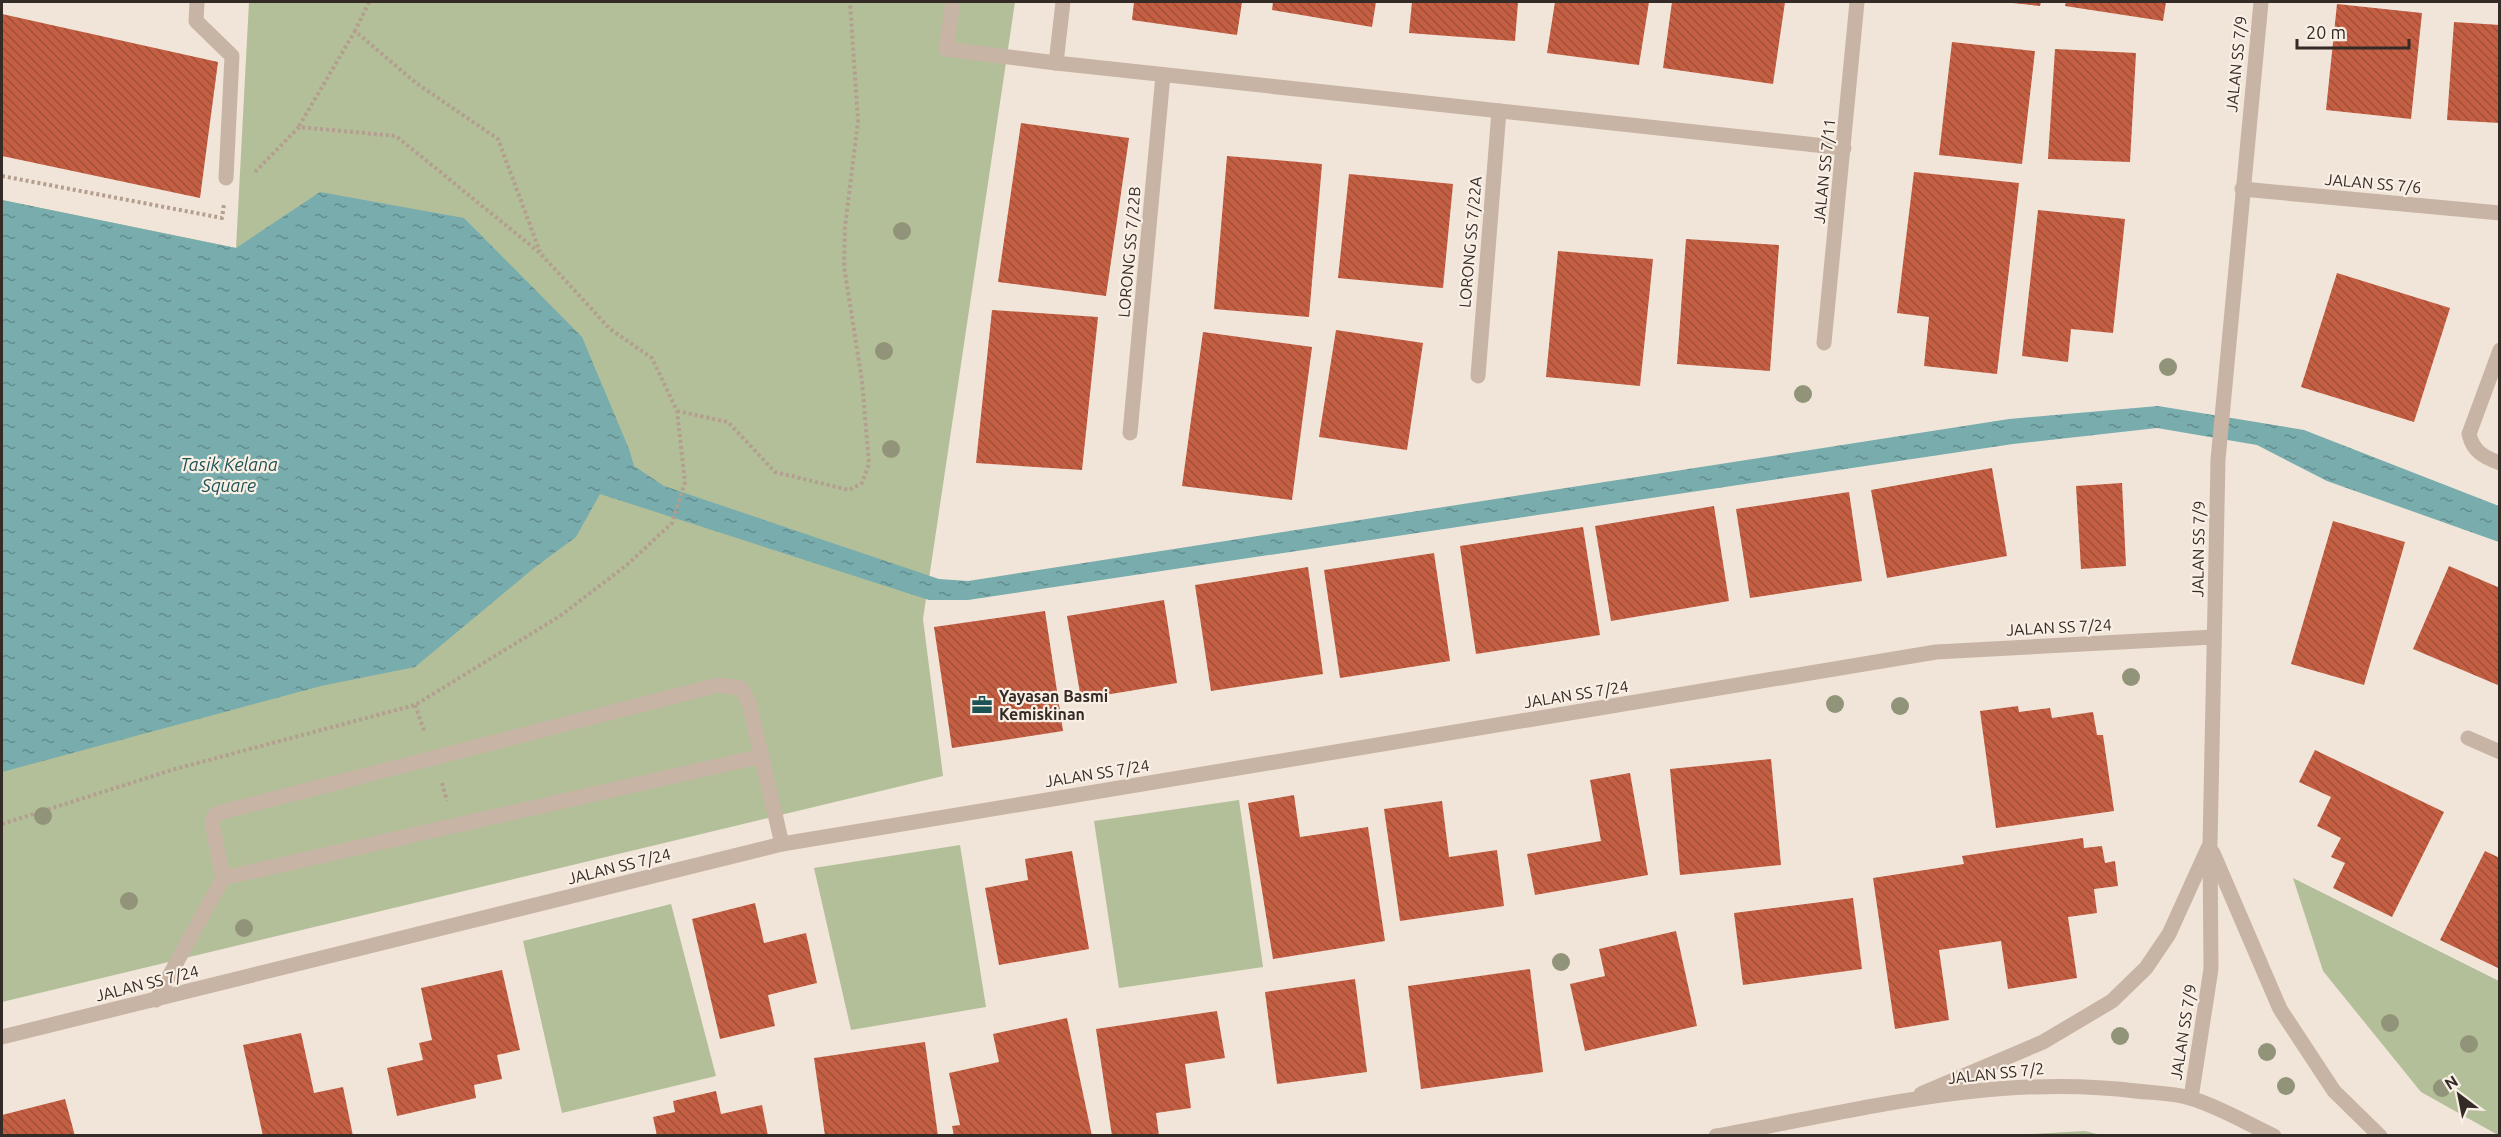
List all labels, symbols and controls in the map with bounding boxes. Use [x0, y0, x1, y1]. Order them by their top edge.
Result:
scale bar [2297, 12, 2410, 50]
street label: JALAN SS 7/9 [2222, 15, 2250, 113]
text: 20 m [2306, 22, 2346, 42]
street label: JALAN SS 7/11 [1810, 117, 1838, 225]
street label: JALAN SS 7/6 [2324, 170, 2422, 196]
street label: LORONG SS 7/22A [1455, 175, 1485, 308]
street label: LORONG SS 7/22B [1114, 186, 1144, 318]
water label: Tasik Kelana Square [180, 454, 278, 495]
street label: JALAN SS 7/9 [2188, 500, 2208, 598]
street label: JALAN SS 7/24 [2006, 615, 2112, 639]
street label: JALAN SS 7/24 [1522, 677, 1630, 711]
place label: Yayasan Basmi Kemiskinan [999, 687, 1108, 723]
office icon: Yayasan Basmi Kemiskinan [970, 693, 994, 717]
street label: JALAN SS 7/24 [1043, 756, 1151, 790]
street label: JALAN SS 7/24 [566, 844, 672, 888]
street label: JALAN SS 7/24 [94, 961, 200, 1005]
street label: JALAN SS 7/9 [2167, 983, 2199, 1081]
street label: JALAN SS 7/2 [1947, 1059, 2045, 1087]
north arrow [2429, 1065, 2489, 1125]
text: N [2441, 1071, 2461, 1093]

